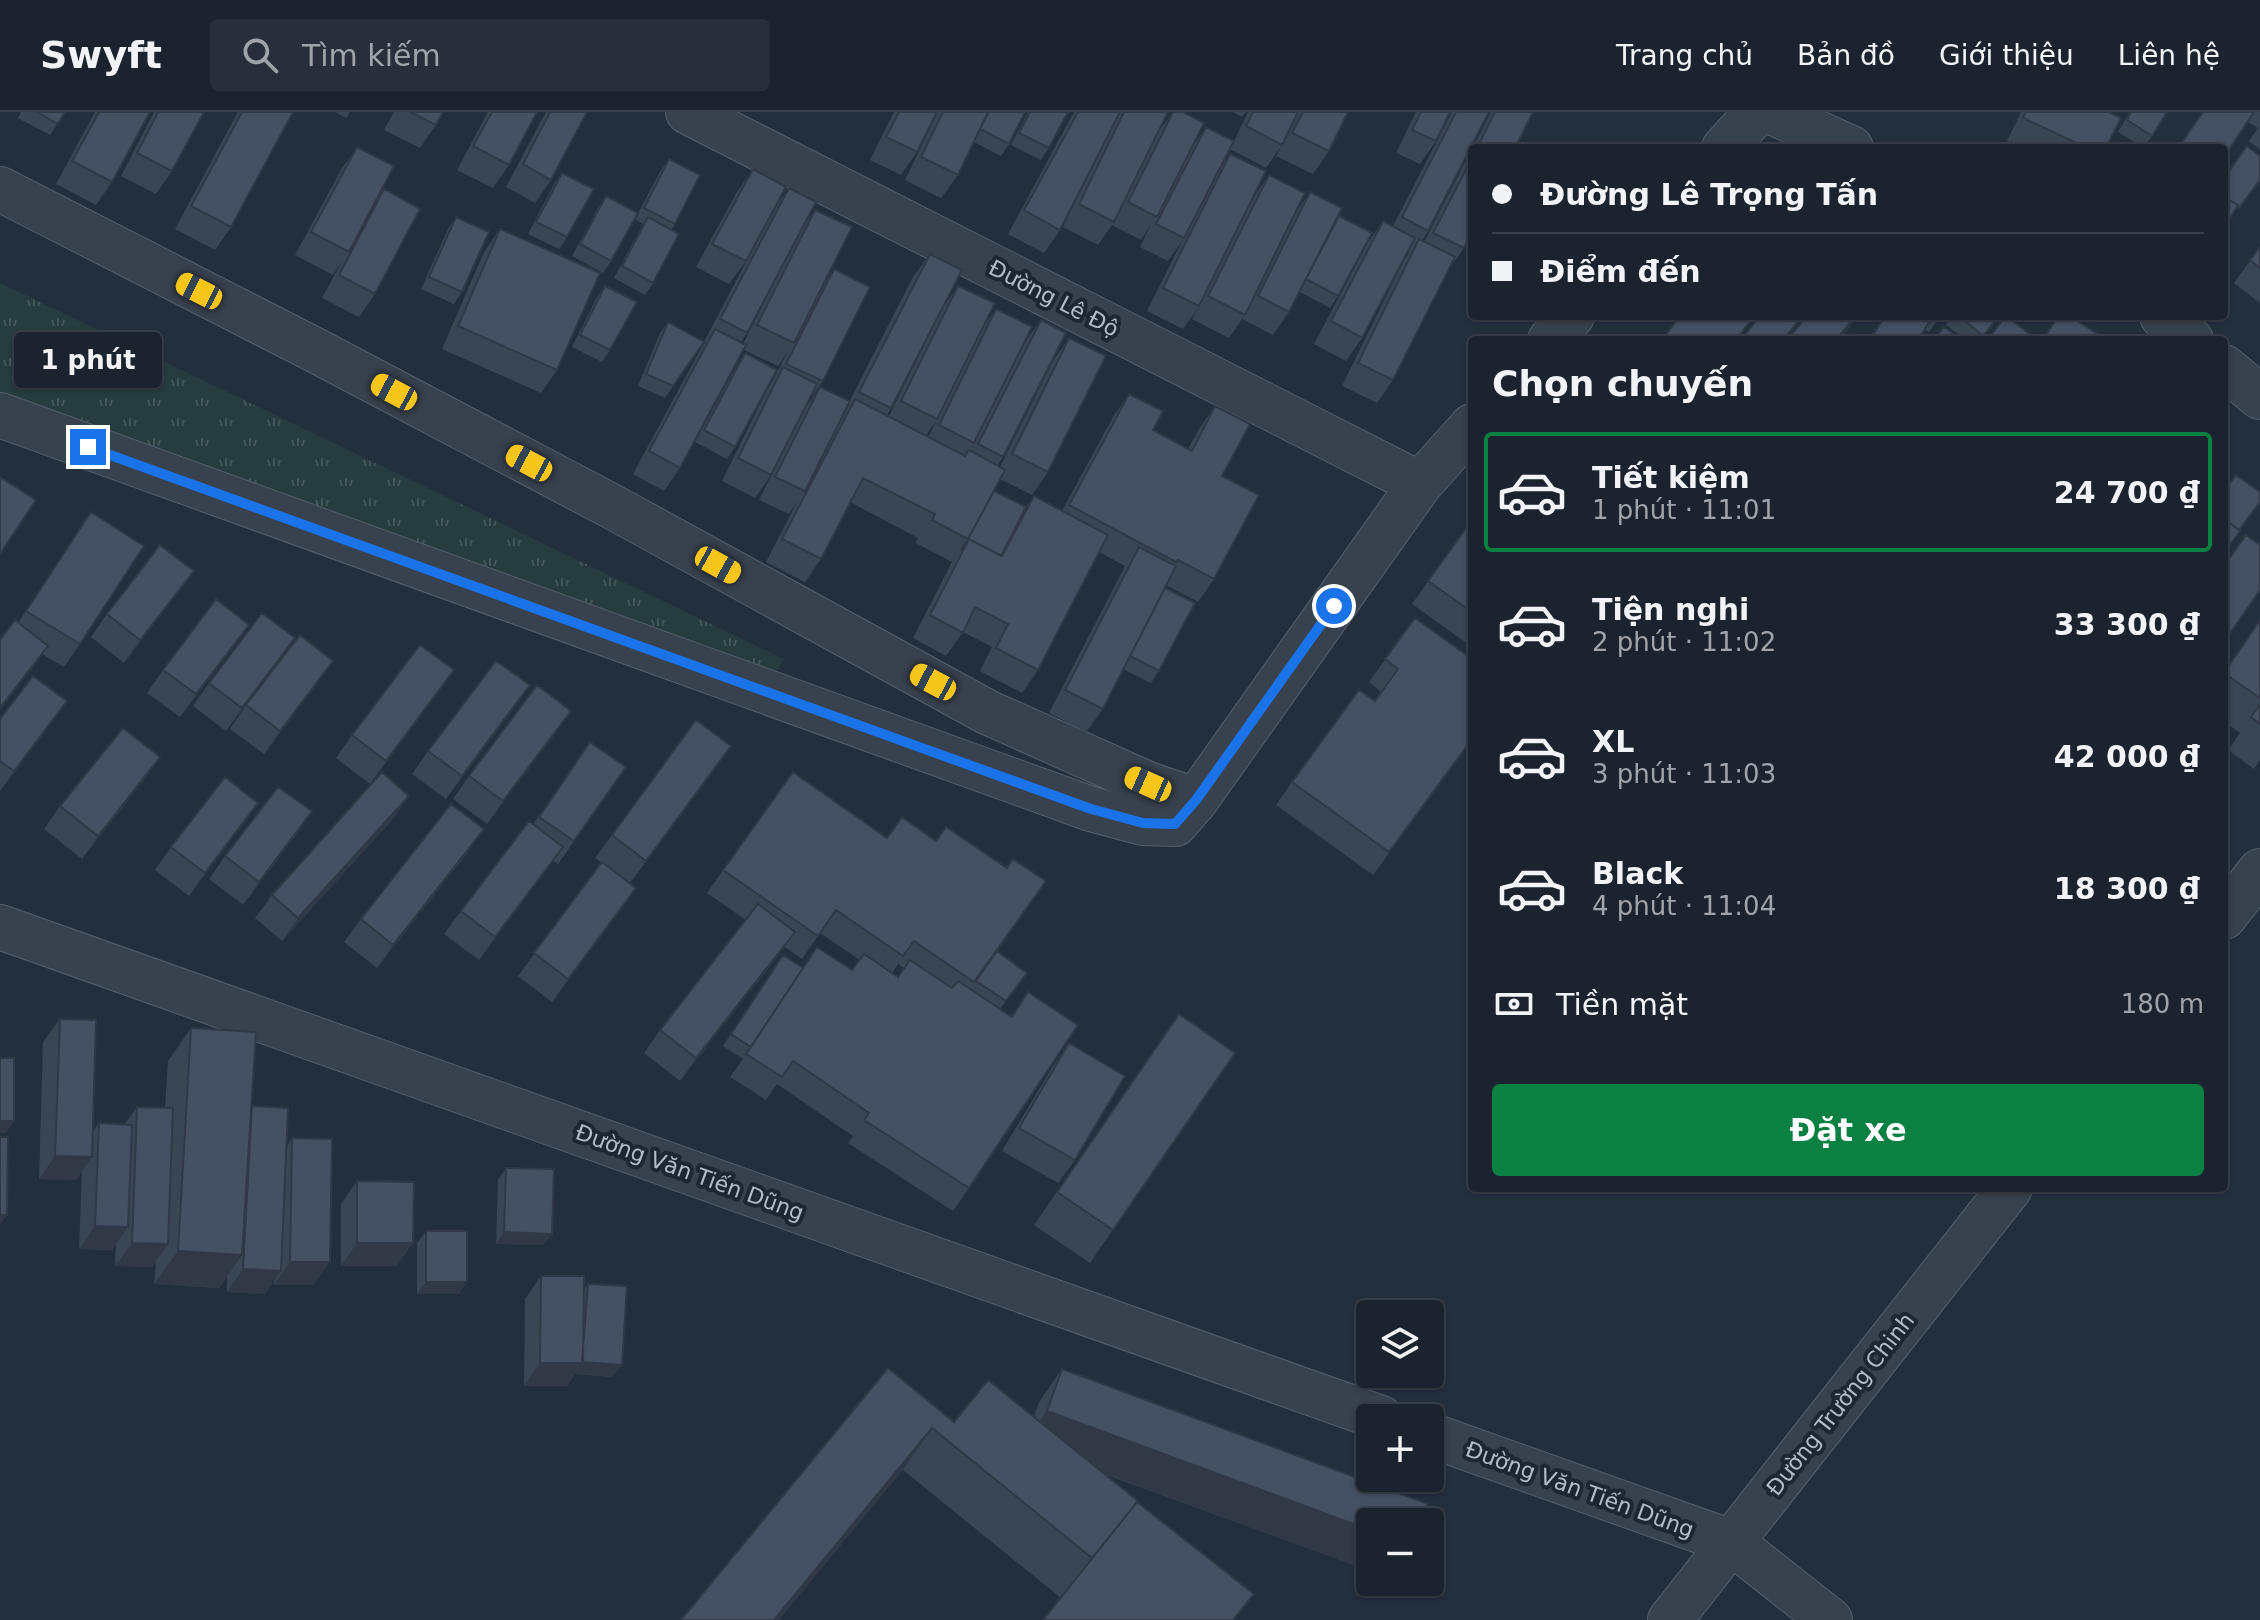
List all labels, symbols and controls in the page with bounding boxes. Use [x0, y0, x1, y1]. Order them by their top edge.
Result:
search box [210, 19, 770, 91]
text: Swyft [40, 33, 162, 77]
icon: search [238, 33, 282, 77]
text: Tìm kiếm [302, 38, 441, 73]
text: Trang chủ [1616, 39, 1753, 72]
text: Bản đồ [1797, 39, 1895, 72]
text: Giới thiệu [1939, 39, 2074, 72]
text: Liên hệ [2118, 39, 2220, 72]
text: Đường Lê Trọng Tấn [1540, 177, 1878, 212]
text: Điểm đến [1540, 254, 1701, 289]
street label: Đường Lê Độ [985, 255, 1123, 342]
car [172, 269, 226, 313]
callout: 1 phút [14, 331, 162, 387]
text: 1 phút [40, 345, 136, 375]
text: Chọn chuyến [1492, 363, 1753, 404]
car [367, 370, 421, 414]
route end [70, 429, 106, 465]
car [502, 441, 556, 485]
icon: car [1496, 456, 1568, 528]
text: Tiết kiệm [1592, 460, 1750, 495]
text: 24 700 ₫ [2054, 475, 2200, 510]
text: 1 phút · 11:01 [1592, 495, 1776, 525]
car [691, 543, 745, 587]
route start [1316, 588, 1352, 624]
icon: car [1496, 588, 1568, 660]
text: Tiện nghi [1592, 592, 1749, 627]
text: 33 300 ₫ [2054, 607, 2200, 642]
text: 2 phút · 11:02 [1592, 627, 1776, 657]
car [906, 660, 960, 704]
icon: car [1496, 720, 1568, 792]
text: XL [1592, 724, 1634, 759]
text: 42 000 ₫ [2054, 739, 2200, 774]
text: 3 phút · 11:03 [1592, 759, 1776, 789]
car [1121, 763, 1175, 805]
icon: car [1496, 852, 1568, 924]
text: Black [1592, 856, 1683, 891]
text: 18 300 ₫ [2054, 871, 2200, 906]
text: 4 phút · 11:04 [1592, 891, 1776, 921]
icon: cash [1492, 982, 1536, 1026]
text: Tiền mặt [1556, 987, 1688, 1022]
text: 180 m [2121, 989, 2204, 1019]
button: Đặt xe [1492, 1084, 2204, 1176]
street label: Đường Văn Tiến Dũng [572, 1120, 807, 1225]
map controls [1356, 1300, 1444, 1596]
button: layers [1356, 1300, 1444, 1388]
street label: Đường Trường Chinh [1762, 1308, 1919, 1500]
button: + [1356, 1404, 1444, 1492]
street label: Đường Văn Tiến Dũng [1462, 1437, 1697, 1542]
button: − [1356, 1508, 1444, 1596]

